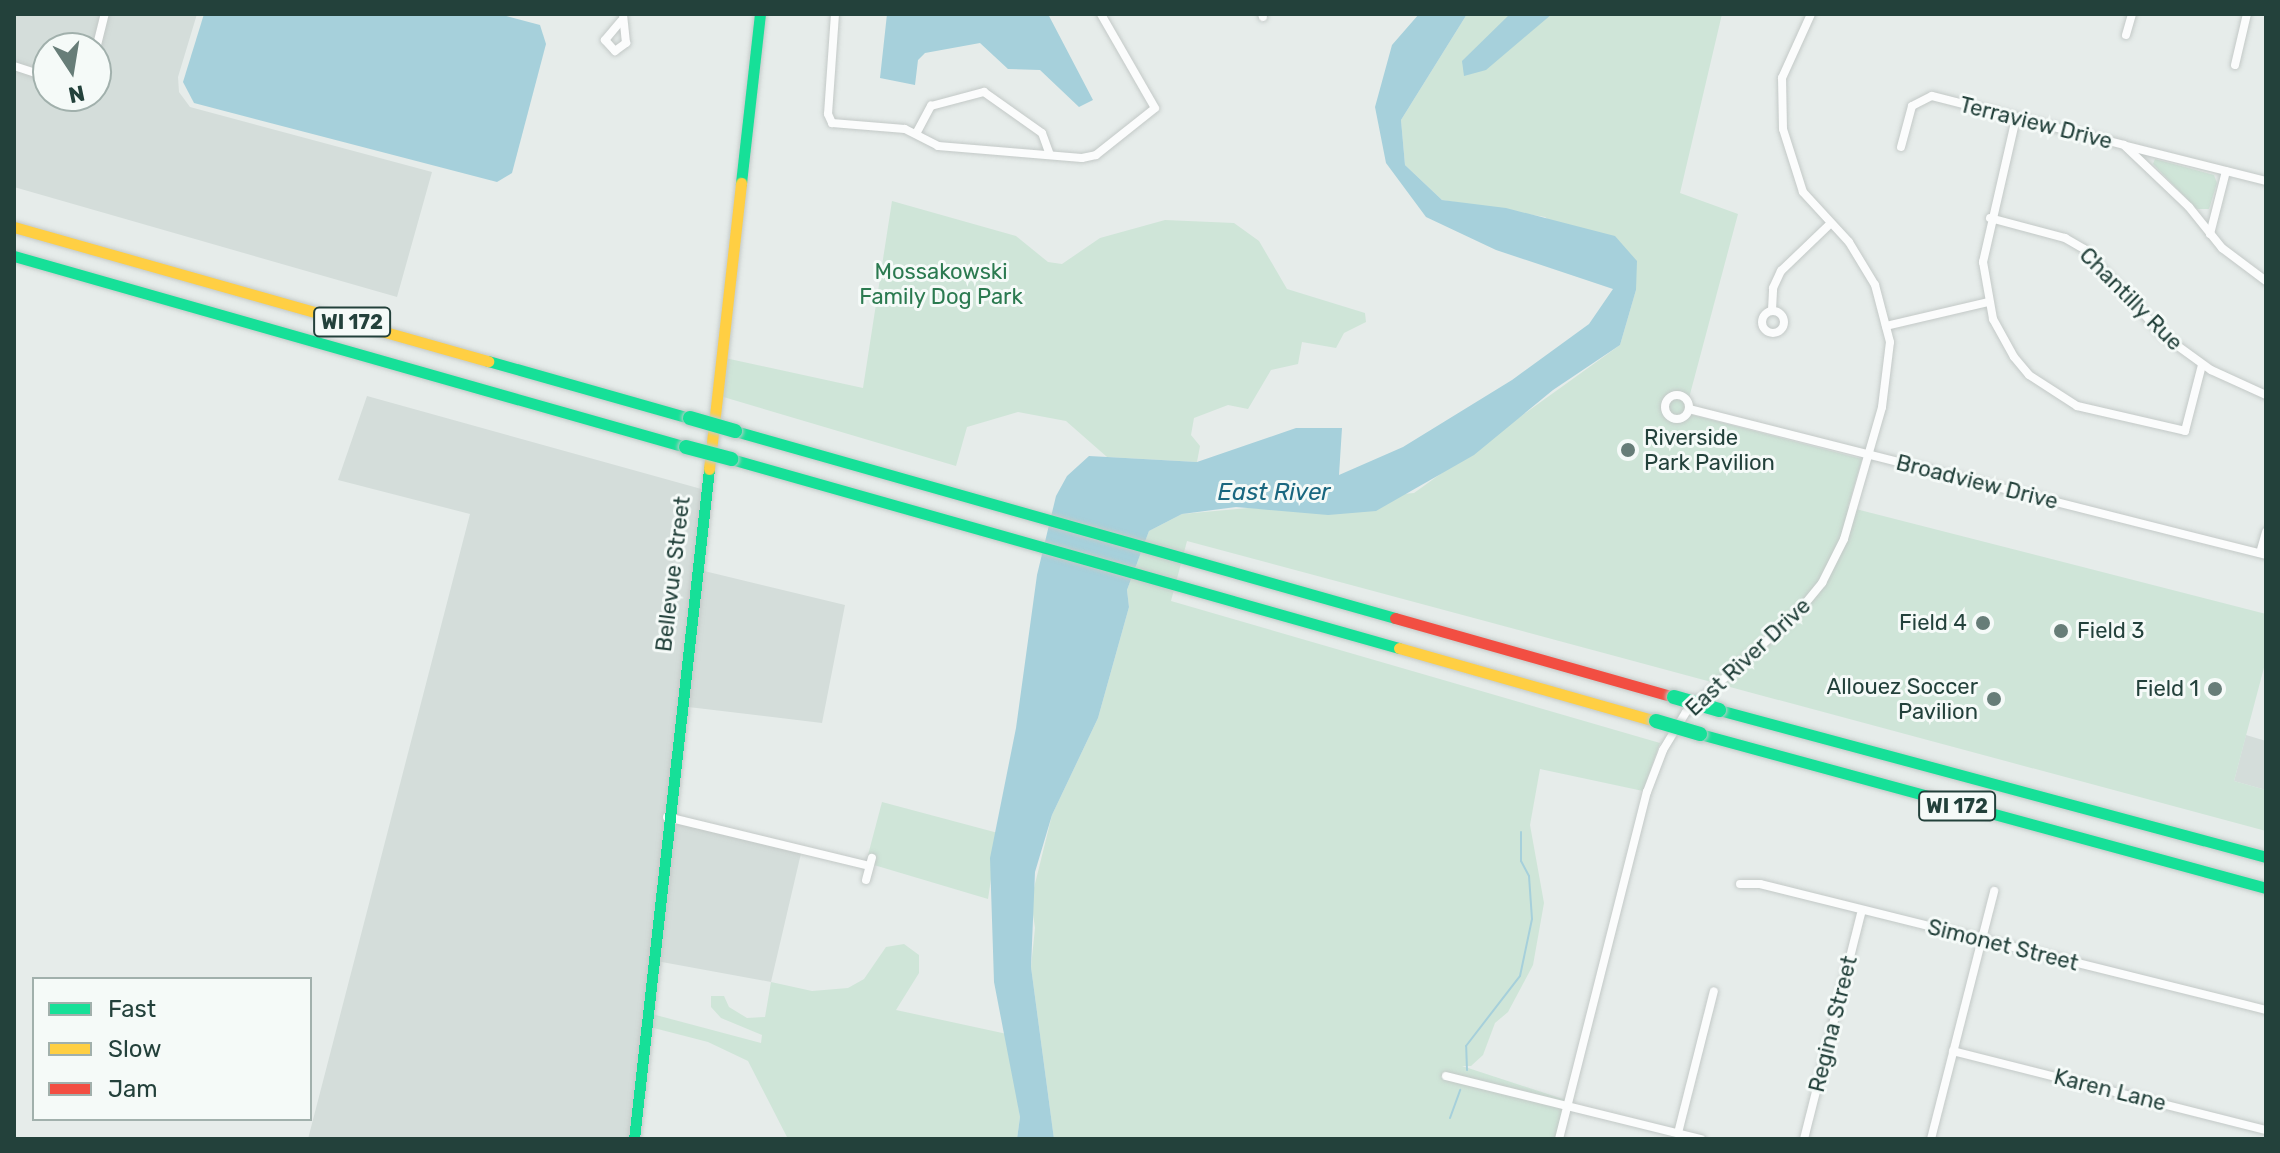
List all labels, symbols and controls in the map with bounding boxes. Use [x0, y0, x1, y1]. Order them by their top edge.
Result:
north arrow [32, 32, 112, 112]
text: N [66, 79, 87, 109]
street label: Terraview Drive [1957, 91, 2115, 155]
street label: Chantilly Rue [2074, 242, 2188, 356]
park label: Mossakowski Family Dog Park [859, 258, 1023, 310]
road number: WI 172 [312, 306, 392, 338]
place label: Riverside Park Pavilion [1644, 424, 1775, 476]
marker: Riverside Park Pavilion [1619, 441, 1637, 459]
street label: Broadview Drive [1893, 449, 2061, 515]
water label: East River [1218, 479, 1330, 507]
street label: Bellevue Street [650, 495, 696, 653]
street label: East River Drive [1680, 592, 1816, 722]
place label: Field 4 [1899, 610, 1967, 636]
marker: Field 4 [1974, 614, 1992, 632]
place label: Field 3 [2077, 618, 2145, 644]
marker: Field 3 [2052, 622, 2070, 640]
place label: Allouez Soccer Pavilion [1827, 673, 1978, 724]
place label: Field 1 [2135, 676, 2199, 702]
marker: Field 1 [2206, 680, 2224, 698]
marker: Allouez Soccer Pavilion [1985, 690, 2003, 708]
road number: WI 172 [1917, 790, 1997, 822]
street label: Simonet Street [1925, 914, 2081, 976]
street label: Regina Street [1803, 953, 1863, 1095]
legend [32, 977, 312, 1121]
text: Fast [108, 995, 156, 1023]
text: Slow [108, 1035, 161, 1063]
street label: Karen Lane [2051, 1063, 2169, 1117]
text: Jam [108, 1075, 158, 1103]

